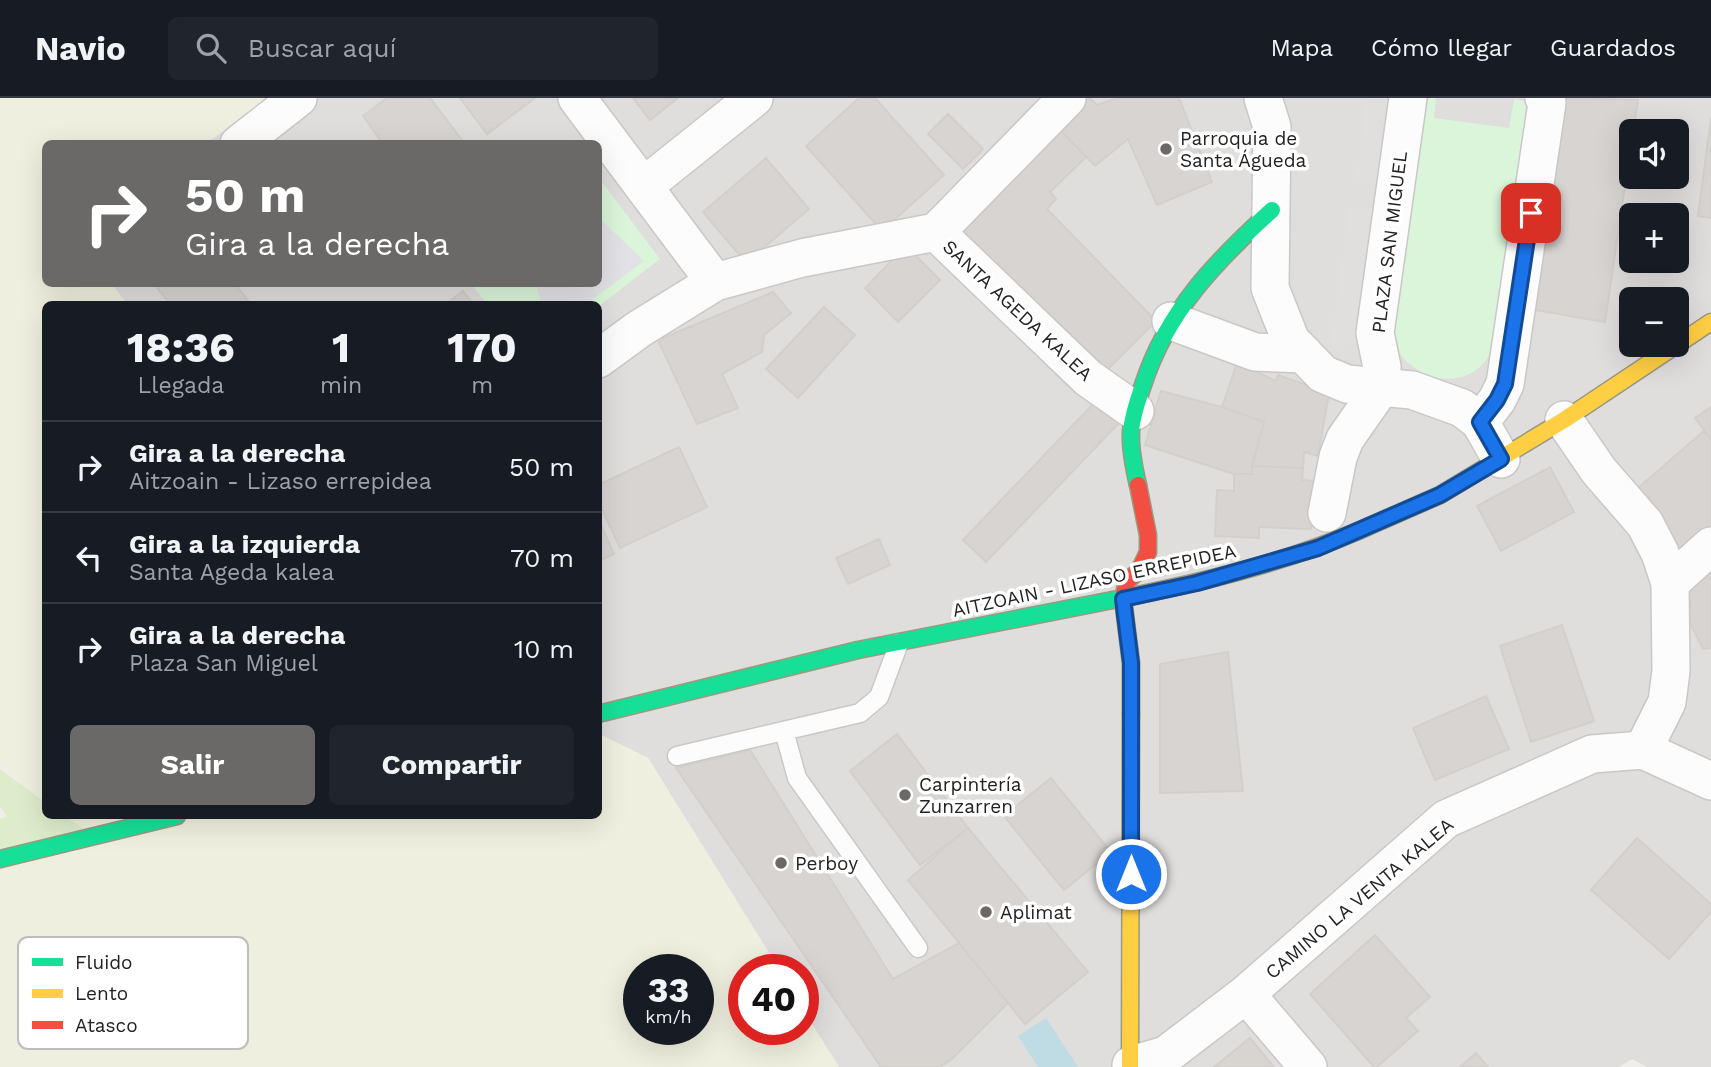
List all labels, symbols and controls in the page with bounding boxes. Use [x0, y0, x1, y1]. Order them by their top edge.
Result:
search box [168, 17, 658, 80]
text: Navio [35, 29, 126, 68]
icon: search [192, 29, 230, 67]
text: Buscar aquí [248, 33, 397, 63]
text: Mapa [1271, 34, 1333, 62]
text: Cómo llegar [1371, 34, 1512, 62]
text: Guardados [1550, 34, 1676, 62]
map controls [1619, 119, 1689, 357]
button: sound [1619, 119, 1689, 189]
place label: Parroquia de Santa Águeda [1180, 127, 1307, 172]
marker: Parroquia de Santa Águeda [1158, 141, 1174, 157]
street label: PLAZA SAN MIGUEL [1367, 150, 1412, 334]
text: 50 m [185, 166, 305, 224]
icon: right [70, 168, 161, 259]
pin [1501, 183, 1561, 243]
icon: arrive [1512, 194, 1550, 232]
button: + [1619, 203, 1689, 273]
text: Gira a la derecha [185, 225, 449, 263]
street label: SANTA AGEDA KALEA [938, 235, 1098, 386]
button: − [1619, 287, 1689, 357]
text: 18:36 [127, 323, 235, 372]
text: 1 [332, 323, 350, 372]
text: 170 [447, 323, 517, 372]
text: Llegada [138, 372, 224, 399]
text: min [320, 372, 362, 399]
text: m [471, 372, 493, 399]
text: Gira a la derecha [129, 438, 345, 468]
icon: right [70, 448, 108, 486]
text: 50 m [509, 452, 574, 482]
text: Aitzoain - Lizaso errepidea [129, 468, 432, 495]
text: Gira a la izquierda [129, 529, 360, 559]
icon: left [70, 539, 108, 577]
street label: AITZOAIN - LIZASO ERREPIDEA [950, 539, 1238, 622]
text: 70 m [510, 543, 574, 573]
text: Santa Ageda kalea [129, 559, 334, 586]
text: Gira a la derecha [129, 620, 345, 650]
icon: right [70, 630, 108, 668]
text: 10 m [514, 634, 574, 664]
text: Plaza San Miguel [129, 650, 318, 677]
button: Salir [70, 725, 315, 805]
button: Compartir [329, 725, 574, 805]
place label: Carpintería Zunzarren [919, 773, 1022, 818]
marker: Carpintería Zunzarren [897, 787, 913, 803]
street label: CAMINO LA VENTA KALEA [1261, 813, 1458, 984]
position arrow [1094, 837, 1168, 911]
place label: Perboy [795, 852, 858, 875]
marker: Perboy [773, 855, 789, 871]
place label: Aplimat [1000, 901, 1072, 924]
marker: Aplimat [978, 904, 994, 920]
legend [18, 937, 248, 1049]
text: Fluido [75, 951, 133, 974]
speed limit sign: 40 [728, 954, 819, 1045]
text: 33 [648, 969, 689, 1011]
text: Lento [75, 982, 128, 1005]
text: km/h [645, 1006, 692, 1027]
text: Atasco [75, 1014, 138, 1037]

